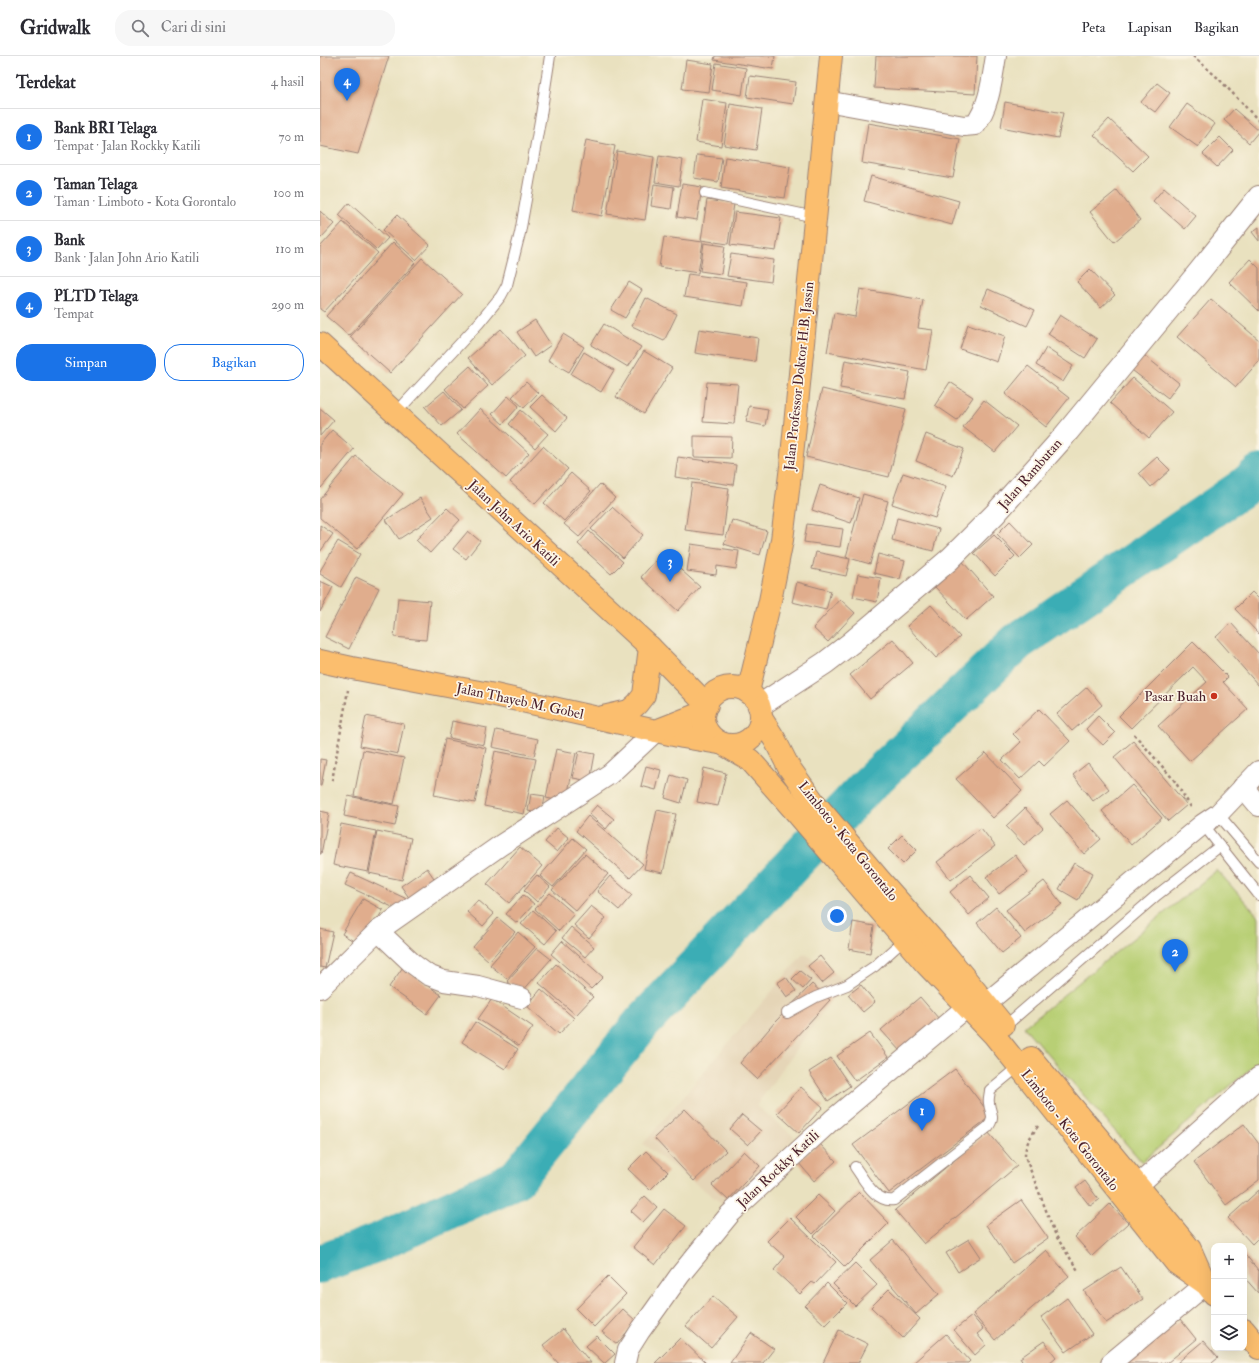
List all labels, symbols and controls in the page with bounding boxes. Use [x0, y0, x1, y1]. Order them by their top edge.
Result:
search box [115, 10, 395, 46]
text: Gridwalk [20, 16, 91, 40]
icon: search [129, 17, 151, 39]
text: Cari di sini [161, 18, 226, 37]
text: Peta [1082, 19, 1105, 36]
text: Lapisan [1127, 19, 1172, 36]
text: Bagikan [1194, 19, 1239, 36]
pin: 4 [334, 68, 360, 101]
text: Terdekat [16, 72, 76, 93]
text: 4 hasil [271, 74, 304, 90]
text: Bank BRI Telaga [54, 119, 157, 138]
text: 1 [27, 129, 31, 145]
text: 70 m [279, 129, 304, 145]
text: Tempat · Jalan Rockky Katili [54, 138, 201, 154]
text: Taman Telaga [54, 175, 137, 194]
text: 2 [26, 185, 32, 201]
text: 100 m [273, 185, 304, 201]
text: Taman · Limboto - Kota Gorontalo [54, 194, 236, 210]
text: Bank [54, 231, 85, 250]
text: 3 [27, 241, 32, 257]
text: 110 m [275, 241, 304, 257]
text: Bank · Jalan John Ario Katili [54, 250, 199, 266]
street label: Jalan Professor Doktor H.B. Jassin [781, 281, 817, 472]
text: PLTD Telaga [54, 287, 138, 306]
text: 4 [25, 297, 33, 313]
text: 290 m [271, 297, 304, 313]
text: Tempat [54, 306, 94, 322]
button: Simpan [16, 344, 156, 381]
button: Bagikan [164, 344, 304, 381]
street label: Jalan Rambutan [994, 435, 1066, 514]
street label: Jalan John Ario Katili [464, 476, 563, 570]
pin: 3 [657, 549, 683, 582]
street label: Jalan Thayeb M. Gobel [454, 679, 586, 724]
place label: Pasar Buah [1144, 688, 1207, 705]
marker: Pasar Buah [1209, 691, 1219, 701]
street label: Limboto - Kota Gorontalo [795, 778, 902, 904]
your location [827, 906, 847, 926]
pin: 2 [1162, 939, 1188, 972]
street label: Limboto - Kota Gorontalo [1017, 1066, 1123, 1194]
pin: 1 [909, 1098, 935, 1131]
street label: Jalan Rockky Katili [733, 1126, 824, 1213]
map controls [1211, 1243, 1247, 1351]
button: + [1211, 1243, 1247, 1279]
button: − [1211, 1279, 1247, 1315]
button: layers [1211, 1315, 1247, 1351]

